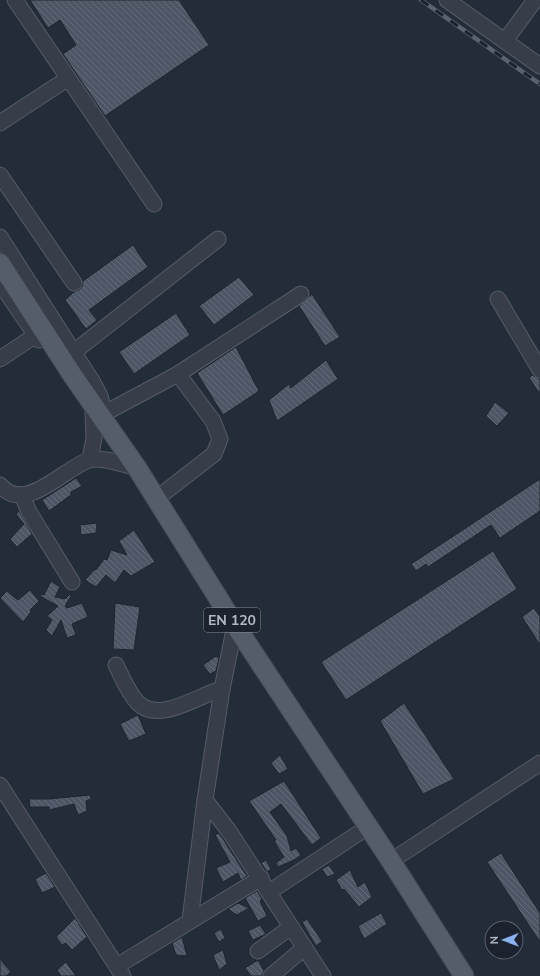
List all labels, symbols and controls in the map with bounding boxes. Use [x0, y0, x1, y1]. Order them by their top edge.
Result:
road number: EN 120 [204, 608, 260, 632]
north arrow [484, 920, 524, 960]
text: N [487, 936, 501, 944]

